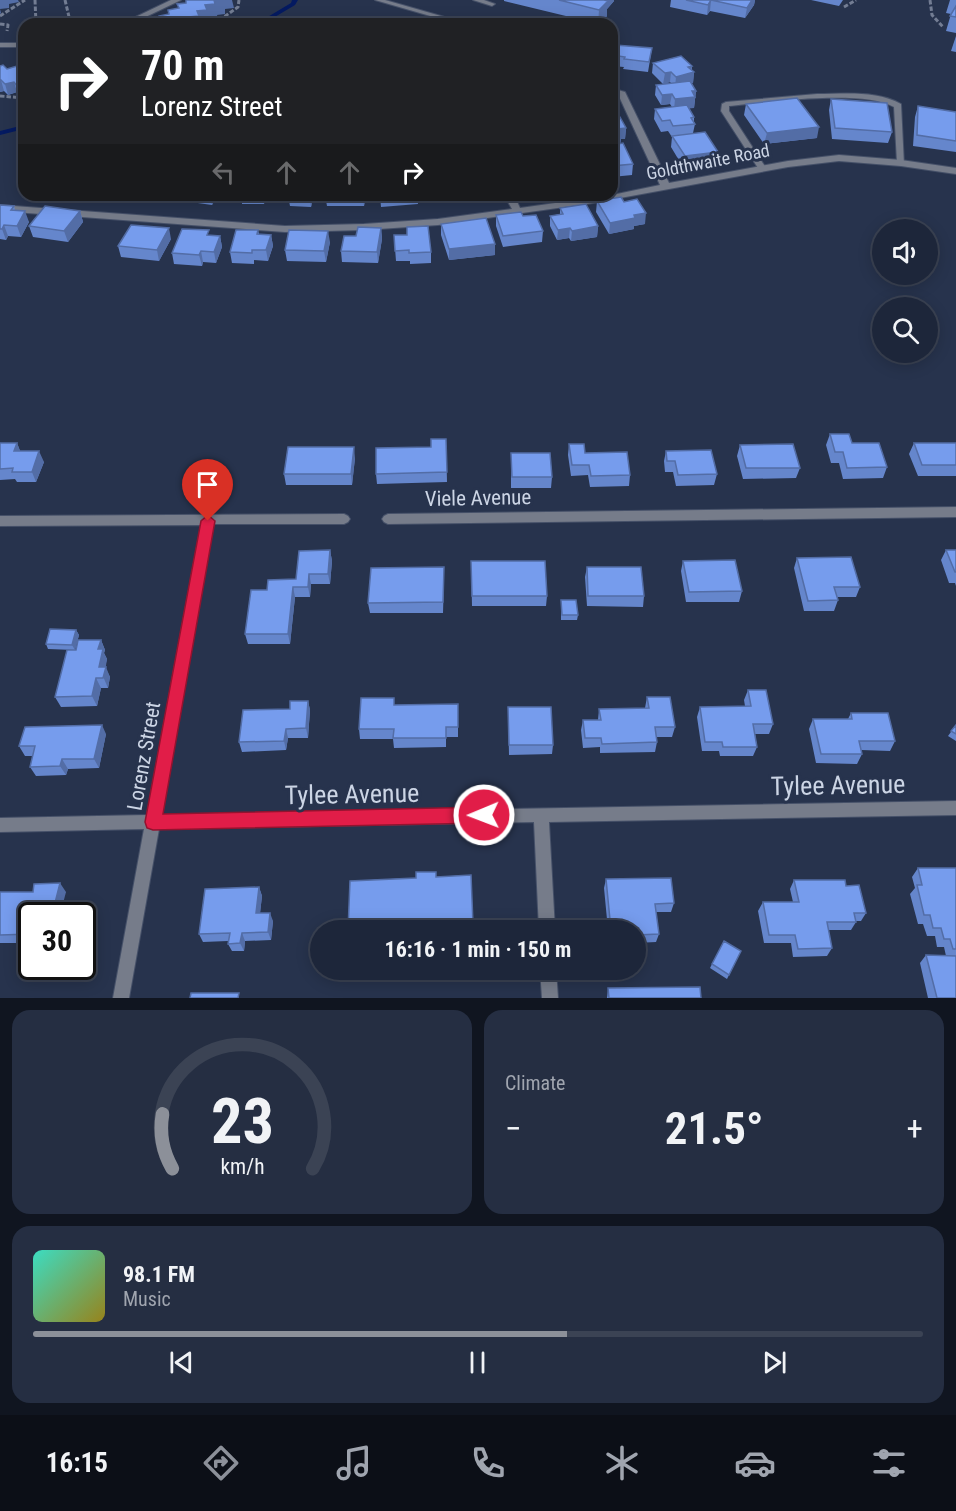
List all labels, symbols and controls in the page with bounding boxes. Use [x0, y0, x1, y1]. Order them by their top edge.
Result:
text: 70 m [141, 41, 224, 90]
icon: right [42, 42, 120, 120]
text: Lorenz Street [141, 91, 282, 123]
street label: Goldthwaite Road [644, 139, 771, 184]
icon: left [207, 156, 240, 189]
icon: ahead [270, 156, 303, 189]
icon: ahead [333, 156, 366, 189]
icon: right [396, 156, 429, 189]
map controls [872, 219, 938, 363]
button: sound [872, 219, 938, 285]
button: search [872, 297, 938, 363]
pin [182, 459, 233, 521]
icon: arrive [191, 468, 224, 501]
street label: Viele Avenue [425, 485, 532, 511]
street label: Lorenz Street [123, 700, 165, 812]
street label: Tylee Avenue [770, 769, 906, 801]
street label: Tylee Avenue [284, 778, 420, 810]
position arrow [452, 783, 516, 847]
speed limit sign: 30 [18, 902, 96, 980]
text: 16:16 · 1 min · 150 m [385, 937, 571, 962]
text: Climate [505, 1071, 565, 1095]
text: 23 [210, 1085, 274, 1158]
text: 21.5° [665, 1102, 763, 1155]
text: − [505, 1109, 522, 1148]
text: + [907, 1109, 923, 1148]
text: km/h [220, 1154, 264, 1179]
text: 98.1 FM [123, 1262, 195, 1287]
text: Music [123, 1287, 171, 1311]
icon: previous [165, 1346, 198, 1379]
icon: pause [461, 1346, 494, 1379]
icon: next [758, 1346, 791, 1379]
icon: directions [200, 1442, 242, 1484]
icon: music [333, 1442, 375, 1484]
icon: phone [467, 1442, 509, 1484]
icon: climate [601, 1442, 643, 1484]
icon: car [734, 1442, 776, 1484]
icon: filters [868, 1442, 910, 1484]
text: 16:15 [46, 1447, 108, 1479]

